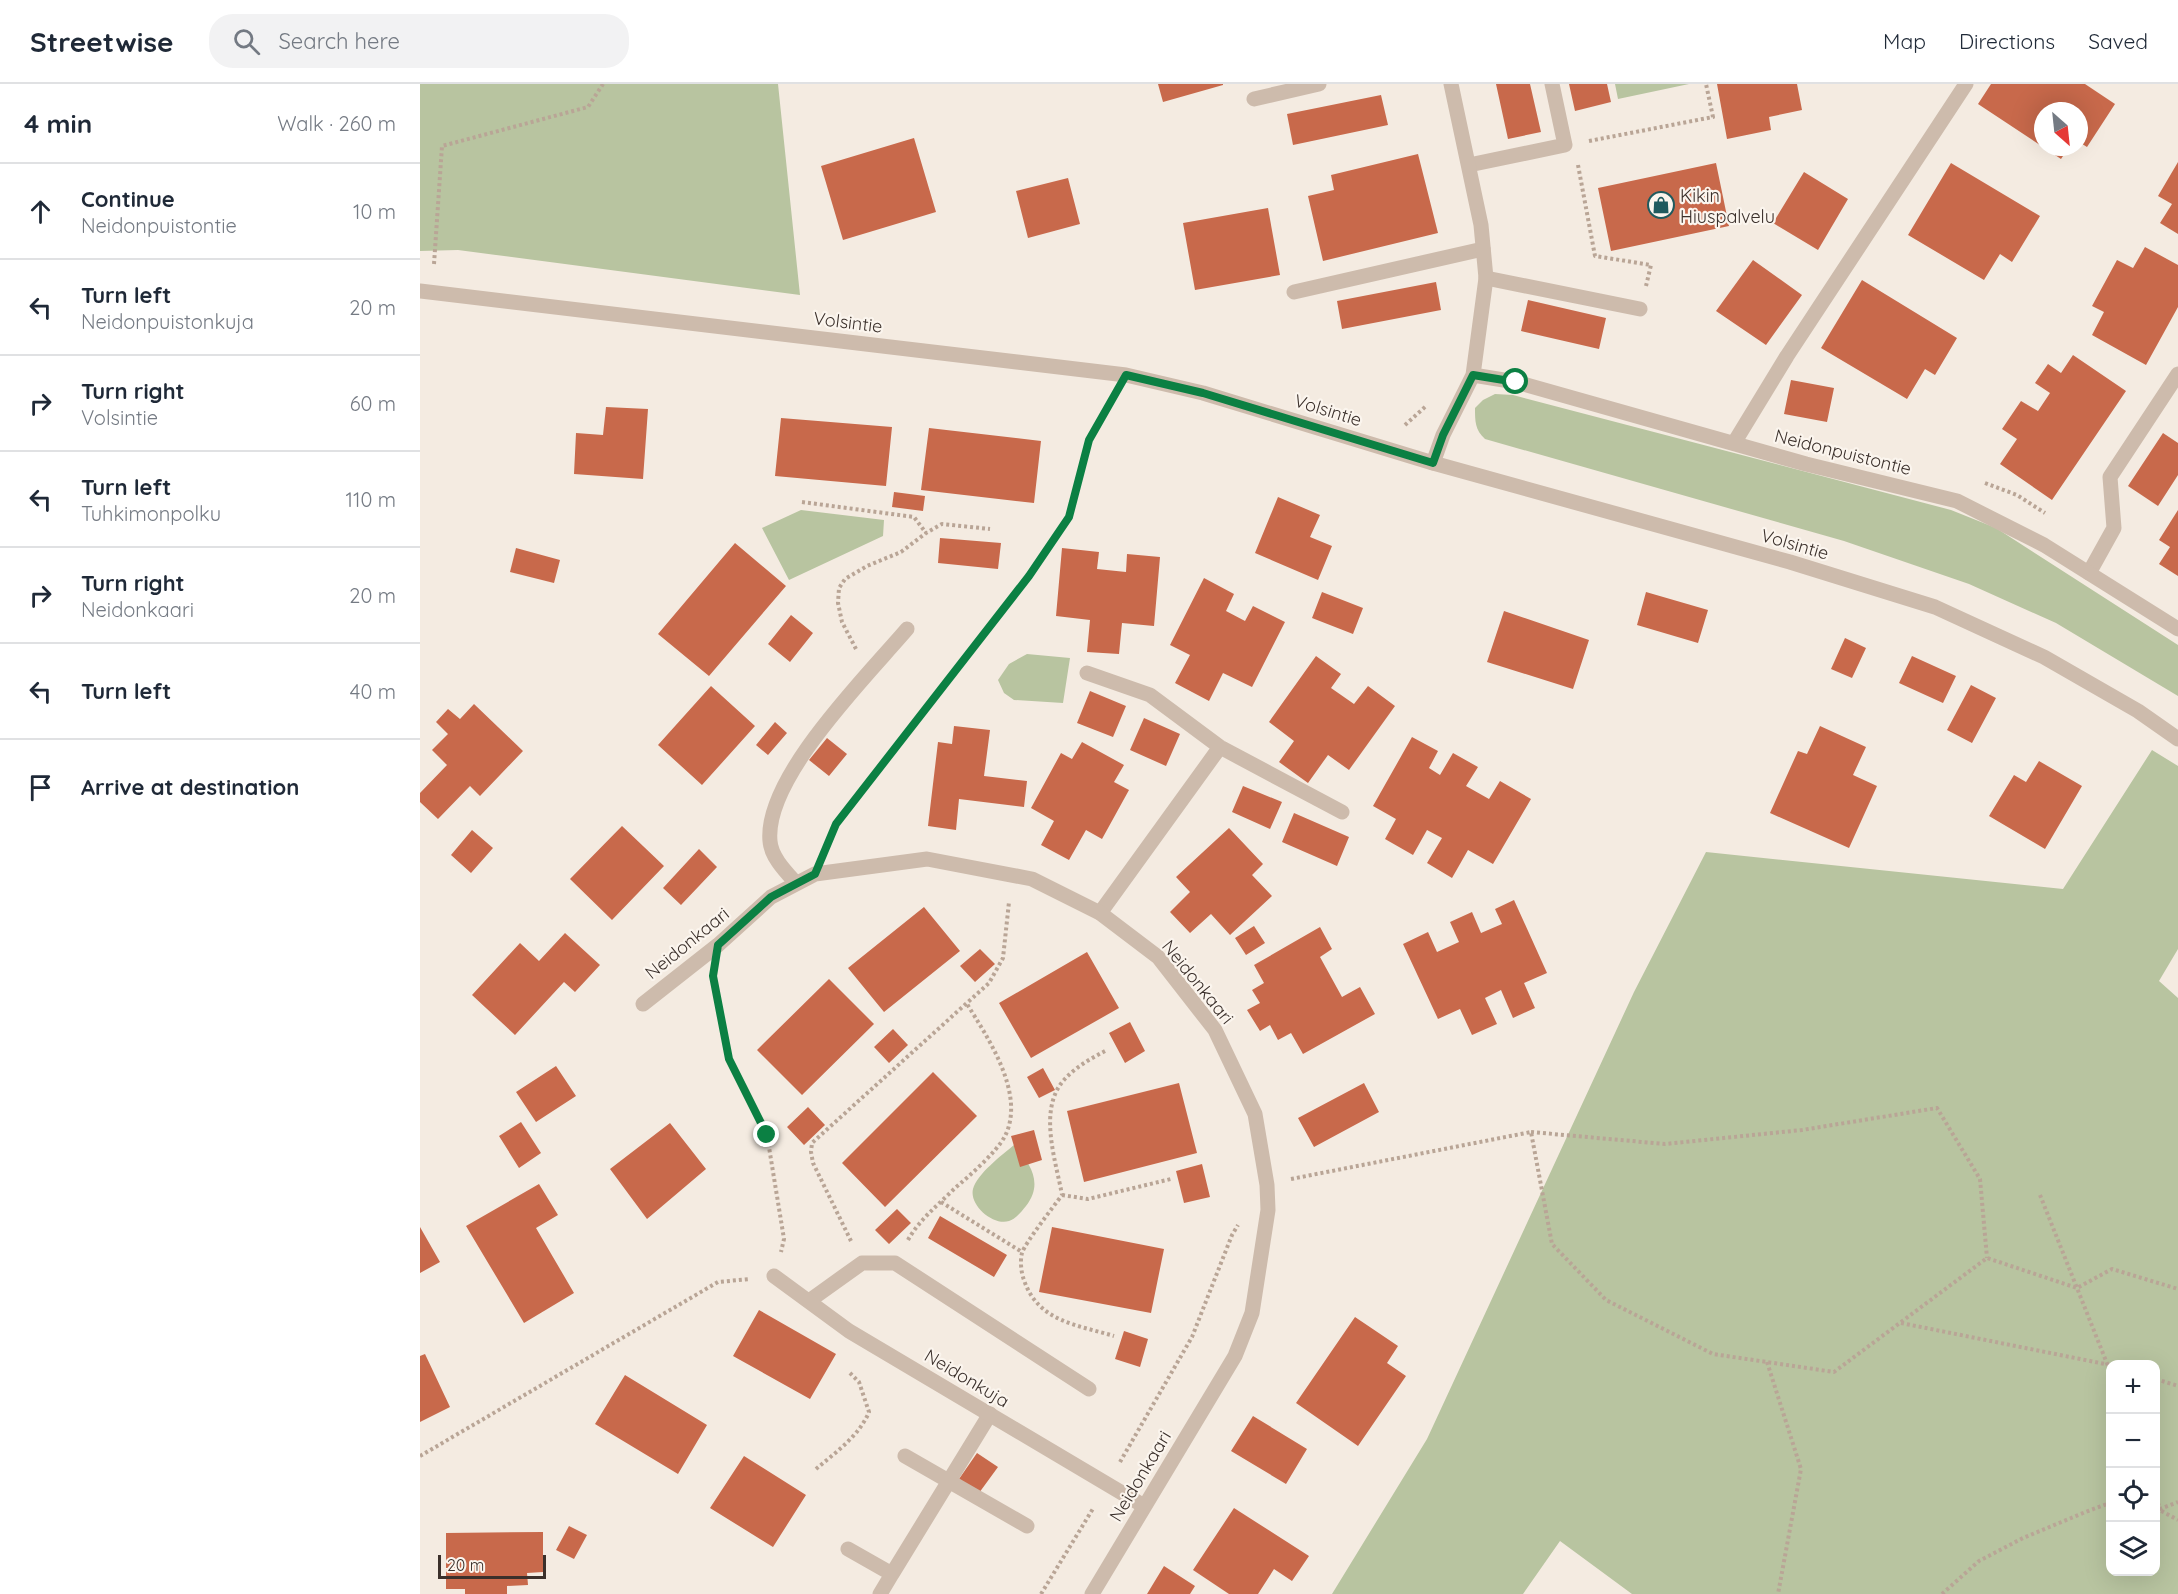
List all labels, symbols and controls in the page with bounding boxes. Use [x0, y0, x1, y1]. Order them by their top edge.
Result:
search box [209, 14, 629, 68]
text: Streetwise [30, 24, 173, 59]
icon: search [230, 25, 263, 58]
text: Search here [278, 27, 400, 55]
text: Map [1883, 28, 1926, 54]
text: Directions [1959, 28, 2055, 54]
text: Saved [2088, 28, 2148, 54]
north arrow [2034, 102, 2088, 156]
text: 4 min [24, 107, 92, 140]
text: Walk · 260 m [277, 111, 396, 136]
place label: Kikin Hiuspalvelu [1680, 184, 1775, 228]
text: Continue [81, 185, 175, 213]
shop icon: Kikin Hiuspalvelu [1646, 190, 1676, 220]
icon: ahead [24, 195, 57, 228]
text: 10 m [353, 199, 396, 224]
text: Neidonpuistontie [81, 213, 237, 238]
text: Turn left [81, 281, 171, 309]
icon: left [24, 291, 57, 324]
text: 20 m [349, 295, 396, 320]
street label: Volsintie [812, 306, 884, 338]
text: Neidonpuistonkuja [81, 309, 254, 334]
route start [1502, 368, 1528, 394]
text: Turn right [81, 377, 185, 405]
icon: right [24, 387, 57, 420]
street label: Volsintie [1291, 389, 1365, 431]
text: 60 m [350, 391, 396, 416]
text: Volsintie [81, 405, 158, 430]
street label: Neidonpuistontie [1772, 424, 1914, 480]
text: Turn left [81, 473, 171, 501]
icon: left [24, 483, 57, 516]
text: 110 m [346, 487, 396, 512]
text: Tuhkimonpolku [81, 501, 221, 526]
street label: Volsintie [1758, 523, 1832, 565]
text: Turn right [81, 569, 185, 597]
icon: right [24, 579, 57, 612]
text: 20 m [349, 583, 396, 608]
text: Neidonkaari [81, 597, 194, 622]
icon: left [24, 675, 57, 708]
text: Turn left [81, 677, 171, 705]
text: 40 m [350, 679, 396, 704]
icon: arrive [24, 771, 57, 804]
text: Arrive at destination [81, 773, 299, 801]
street label: Neidonkaari [640, 902, 734, 984]
street label: Neidonkaari [1157, 935, 1239, 1029]
route end [753, 1121, 779, 1147]
street label: Neidonkuja [920, 1344, 1014, 1412]
map controls [2106, 1360, 2160, 1576]
button: + [2106, 1360, 2160, 1414]
button: − [2106, 1414, 2160, 1468]
street label: Neidonkaari [1104, 1427, 1176, 1525]
button: locate [2106, 1468, 2160, 1522]
button: layers [2106, 1522, 2160, 1576]
scale bar [438, 1552, 546, 1580]
text: 20 m [447, 1555, 484, 1575]

